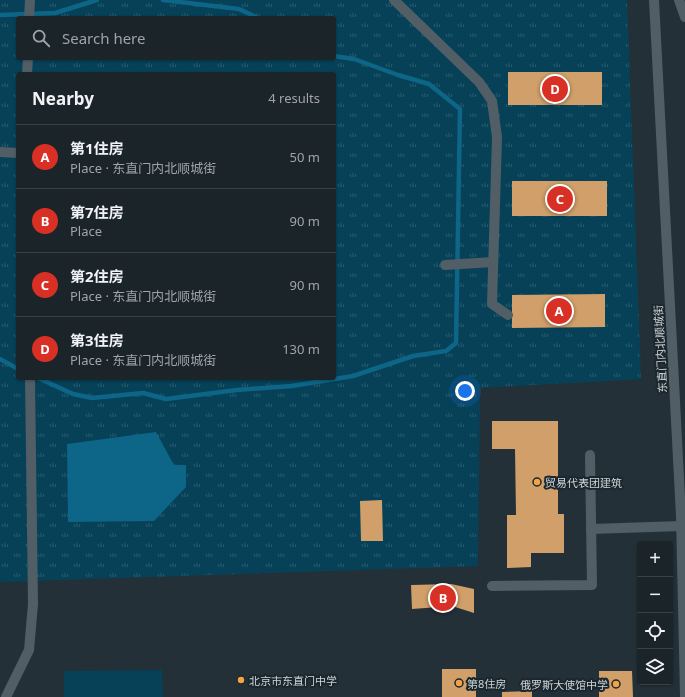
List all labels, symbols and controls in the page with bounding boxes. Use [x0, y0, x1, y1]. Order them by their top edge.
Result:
search box [16, 16, 336, 60]
icon: search [30, 27, 52, 49]
text: Search here [62, 28, 145, 48]
pin: D [542, 74, 568, 104]
text: Nearby [32, 87, 94, 110]
text: 4 results [268, 89, 320, 107]
text: 第1住房 [70, 138, 124, 158]
text: A [41, 148, 50, 166]
text: 50 m [290, 148, 320, 166]
text: Place · 东直门内北顺城街 [70, 159, 216, 177]
pin: C [547, 184, 573, 214]
text: 第7住房 [70, 202, 124, 222]
text: B [41, 212, 49, 230]
text: 90 m [290, 212, 320, 230]
text: Place [70, 222, 102, 240]
text: 第2住房 [70, 266, 124, 286]
text: C [41, 276, 49, 294]
text: 90 m [290, 276, 320, 294]
text: Place · 东直门内北顺城街 [70, 287, 216, 305]
pin: A [546, 296, 572, 326]
street label: 东直门内北顺城街 [650, 305, 670, 393]
text: 第3住房 [70, 330, 124, 350]
text: D [40, 340, 50, 358]
text: 130 m [282, 340, 320, 358]
text: Place · 东直门内北顺城街 [70, 351, 216, 369]
your location [455, 381, 475, 401]
place label: 贸易代表团建筑 [545, 475, 622, 490]
marker: 贸易代表团建筑 [532, 477, 542, 487]
map controls [637, 541, 673, 685]
button: + [637, 541, 673, 577]
button: − [637, 577, 673, 613]
pin: B [430, 583, 456, 613]
button: locate [637, 613, 673, 649]
button: layers [637, 649, 673, 685]
place label: 北京市东直门中学 [249, 673, 337, 688]
marker: 北京市东直门中学 [236, 675, 246, 685]
place label: 第8住房 [467, 676, 506, 691]
place label: 俄罗斯大使馆中学 [520, 677, 608, 692]
marker: 第8住房 [454, 678, 464, 688]
marker: 俄罗斯大使馆中学 [611, 679, 621, 689]

